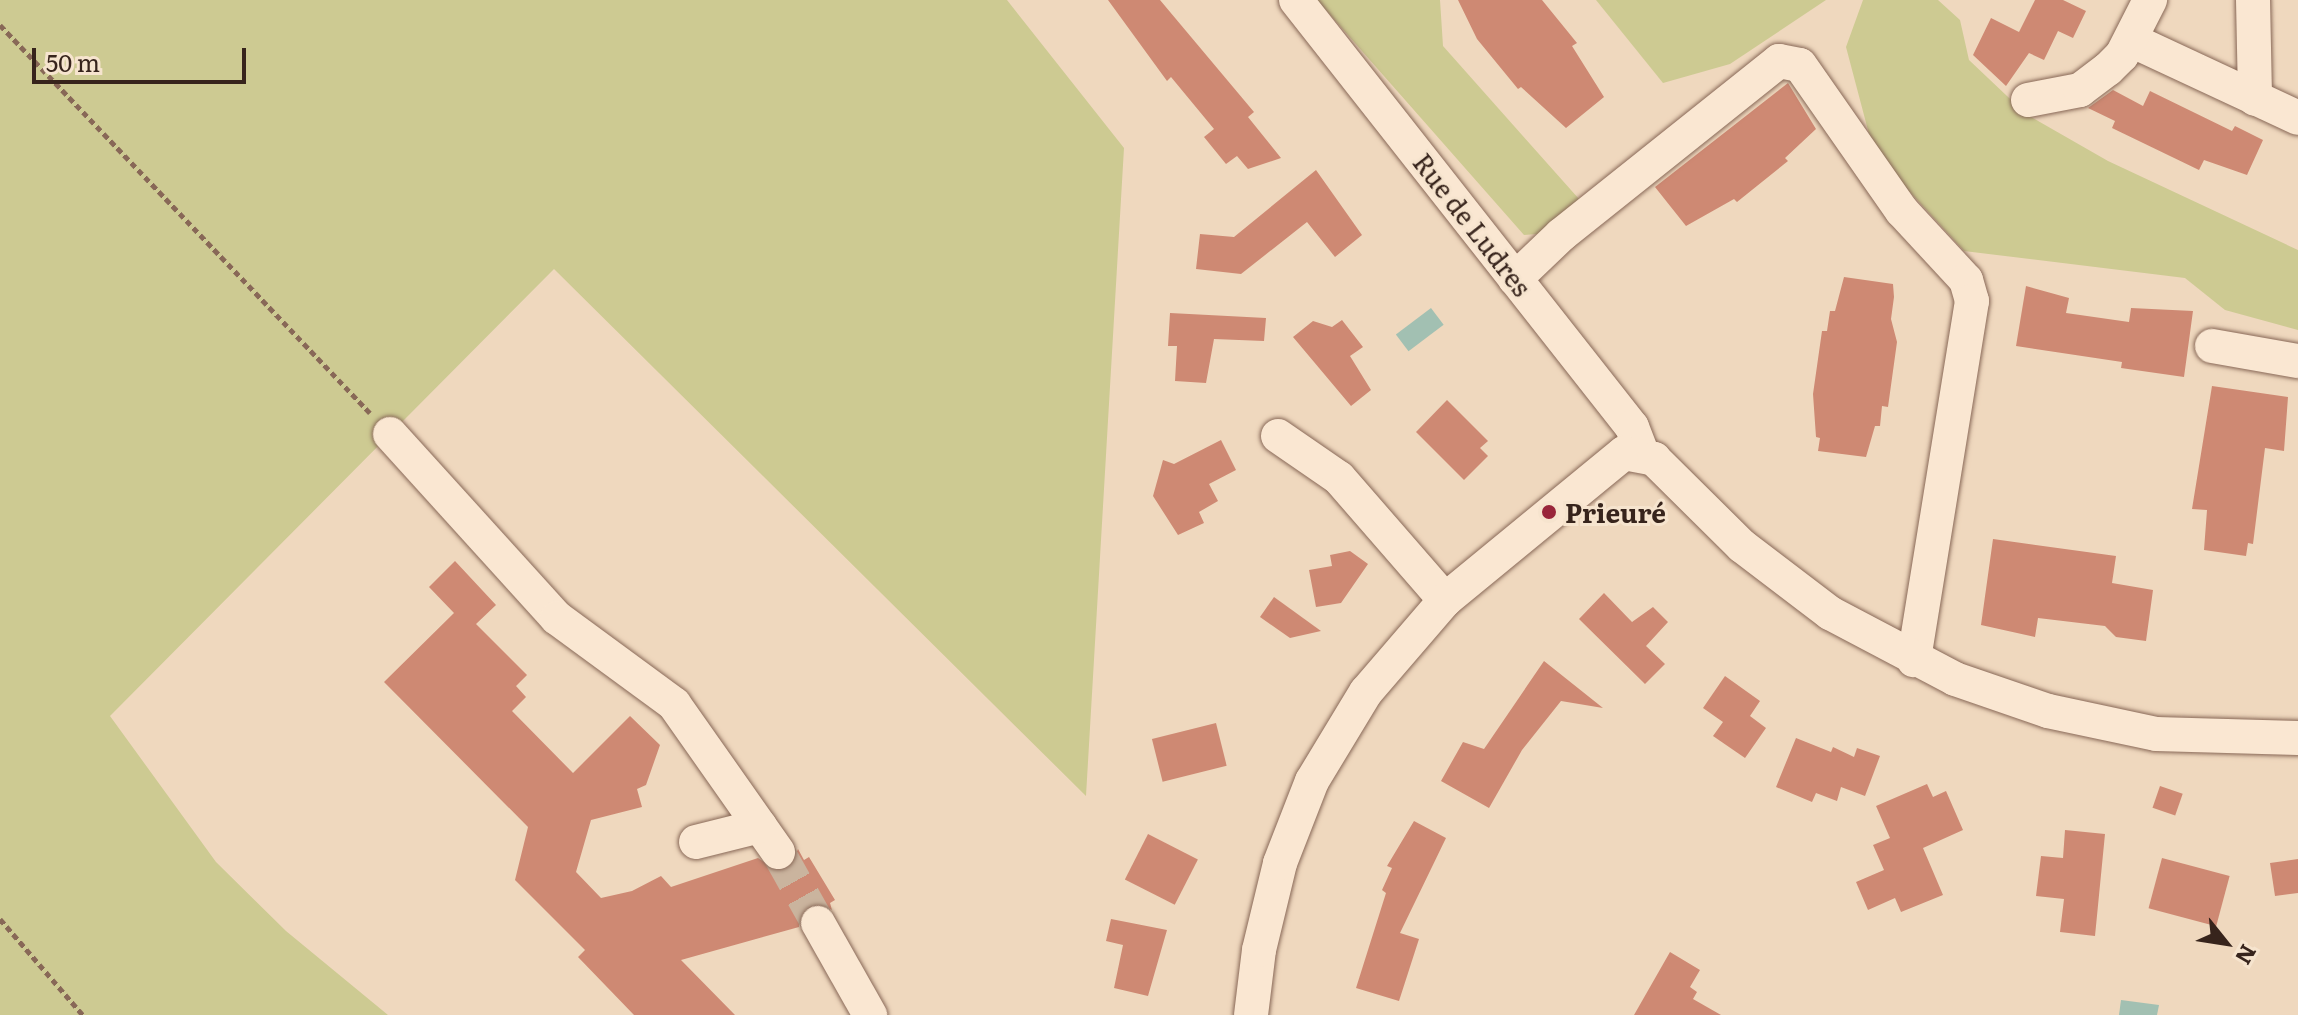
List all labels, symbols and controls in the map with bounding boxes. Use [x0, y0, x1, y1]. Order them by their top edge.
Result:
scale bar [36, 32, 250, 82]
text: 50 m [46, 44, 100, 79]
street label: Rue de Ludres [1408, 146, 1538, 302]
place label: Prieuré [1565, 496, 1666, 528]
marker: Prieuré [1540, 503, 1558, 521]
north arrow [2186, 903, 2266, 983]
text: N [2228, 939, 2266, 971]

